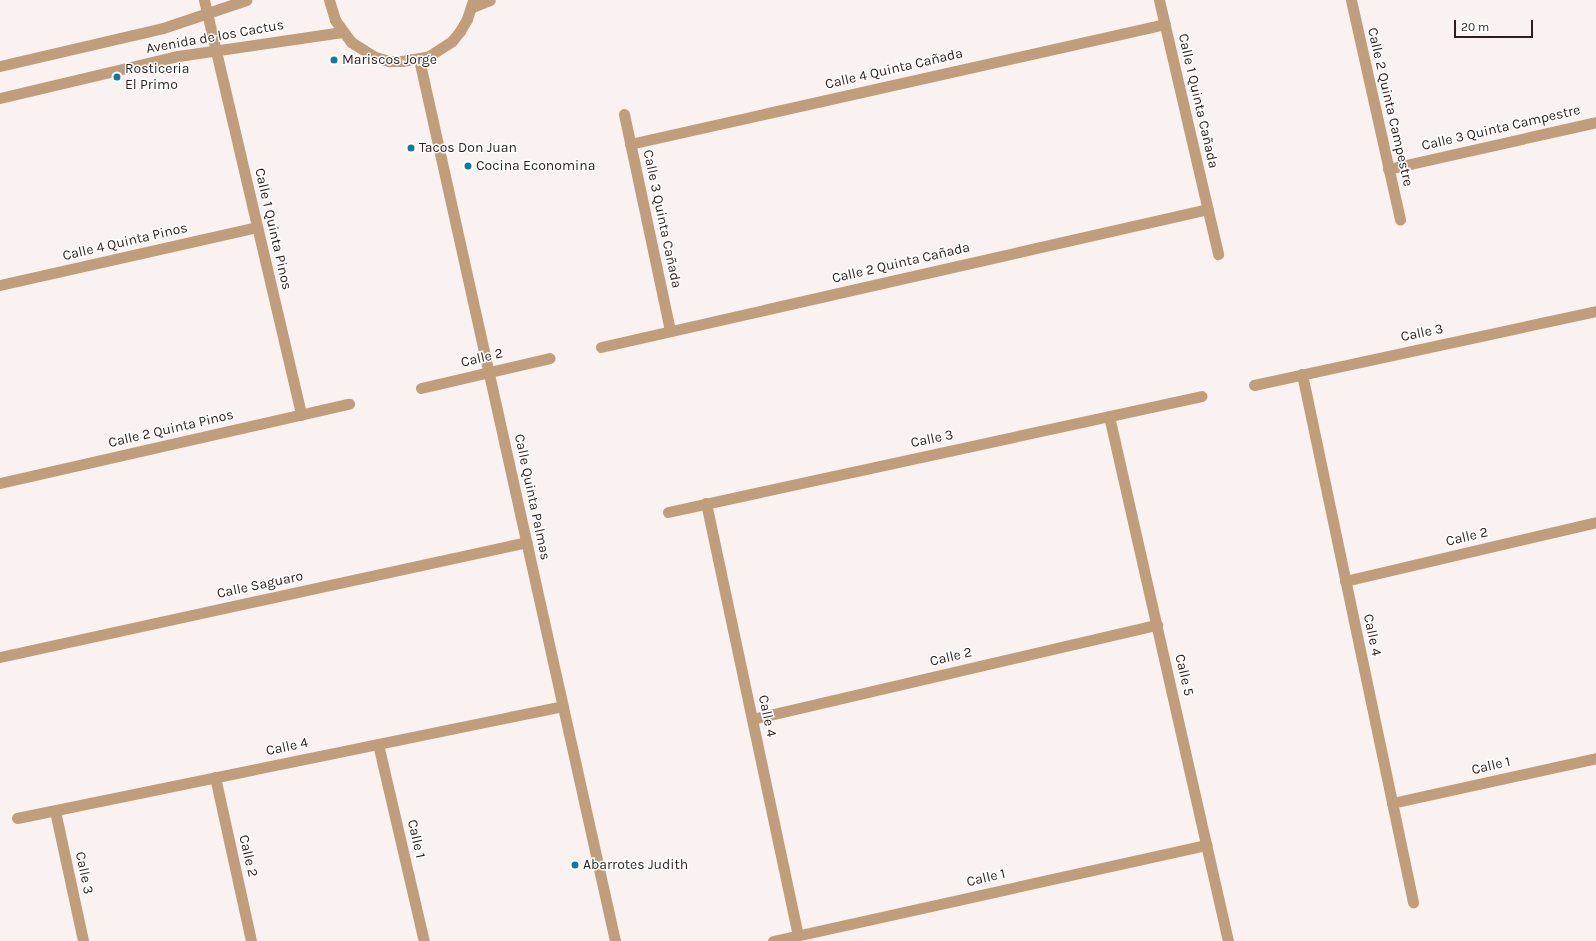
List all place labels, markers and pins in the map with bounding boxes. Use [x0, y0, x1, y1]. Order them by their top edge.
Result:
place label: Mariscos Jorge [342, 52, 437, 68]
marker: Mariscos Jorge [329, 55, 339, 65]
place label: Rosticeria El Primo [125, 61, 189, 94]
marker: Rosticeria El Primo [112, 72, 122, 82]
place label: Tacos Don Juan [419, 140, 517, 156]
marker: Tacos Don Juan [406, 143, 416, 153]
place label: Cocina Economina [476, 158, 595, 174]
marker: Cocina Economina [463, 161, 473, 171]
place label: Abarrotes Judith [583, 857, 688, 873]
marker: Abarrotes Judith [570, 860, 580, 870]

